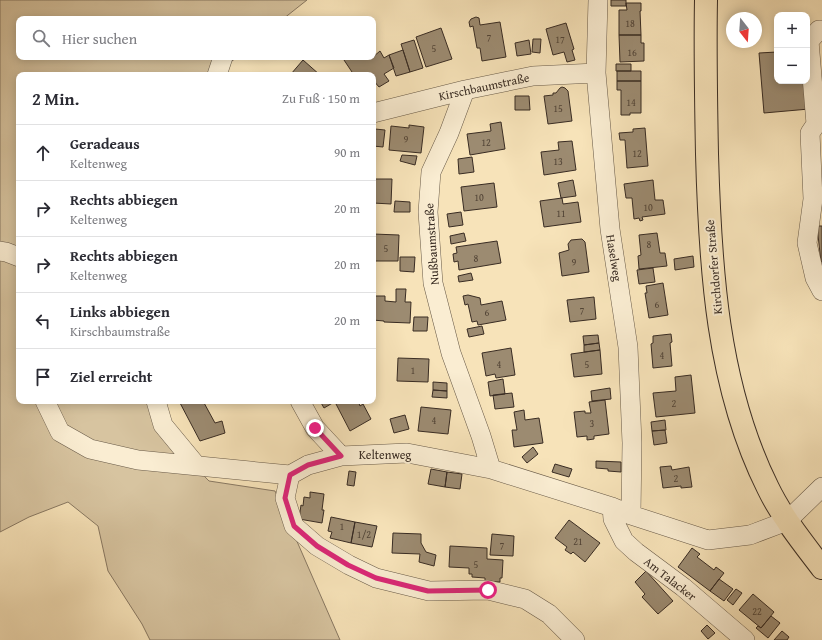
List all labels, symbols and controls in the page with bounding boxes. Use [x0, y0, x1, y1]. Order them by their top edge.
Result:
north arrow [726, 12, 762, 48]
map controls [774, 12, 810, 84]
button: + [774, 12, 810, 48]
search box [16, 16, 376, 60]
house number: 18 [625, 16, 635, 31]
icon: search [30, 27, 52, 49]
text: Hier suchen [62, 28, 137, 49]
house number: 7 [487, 30, 492, 45]
house number: 17 [555, 32, 565, 47]
house number: 5 [432, 41, 437, 56]
house number: 16 [627, 45, 637, 60]
button: − [774, 48, 810, 84]
street label: Kirschbaumstraße [437, 69, 531, 104]
text: 2 Min. [32, 86, 79, 111]
text: Zu Fuß · 150 m [282, 89, 360, 108]
house number: 14 [626, 95, 636, 110]
house number: 15 [553, 101, 563, 116]
house number: 9 [404, 132, 409, 147]
text: Geradeaus [70, 133, 140, 154]
house number: 12 [481, 135, 491, 150]
icon: ahead [32, 142, 54, 164]
text: 90 m [334, 143, 360, 162]
house number: 12 [632, 146, 642, 161]
text: Keltenweg [70, 154, 127, 173]
house number: 13 [553, 154, 563, 169]
text: Rechts abbiegen [70, 189, 178, 210]
house number: 10 [474, 190, 484, 205]
icon: right [32, 198, 54, 220]
text: 20 m [334, 199, 360, 218]
house number: 10 [643, 200, 653, 215]
street label: Nußbaumstraße [420, 202, 443, 285]
house number: 11 [556, 206, 566, 221]
text: Keltenweg [70, 210, 127, 229]
street label: Kirchdorfer Straße [701, 219, 726, 315]
street label: Haselweg [602, 233, 627, 283]
house number: 8 [647, 237, 652, 252]
house number: 5 [384, 241, 389, 256]
text: Rechts abbiegen [70, 245, 178, 266]
house number: 8 [474, 251, 479, 266]
icon: right [32, 254, 54, 276]
text: 20 m [334, 255, 360, 274]
house number: 9 [572, 255, 577, 270]
text: Keltenweg [70, 266, 127, 285]
house number: 6 [655, 297, 660, 312]
text: Links abbiegen [70, 301, 170, 322]
house number: 7 [580, 303, 585, 318]
house number: 6 [485, 305, 490, 320]
icon: left [32, 310, 54, 332]
text: 20 m [334, 311, 360, 330]
text: Kirschbaumstraße [70, 322, 170, 341]
house number: 4 [660, 348, 665, 363]
house number: 4 [497, 357, 502, 372]
house number: 5 [585, 357, 590, 372]
house number: 1 [411, 363, 416, 378]
icon: arrive [32, 366, 54, 388]
text: Ziel erreicht [70, 366, 152, 387]
house number: 2 [672, 396, 677, 411]
house number: 4 [432, 413, 437, 428]
house number: 3 [590, 416, 595, 431]
route end [306, 419, 324, 437]
street label: Keltenweg [359, 446, 411, 463]
house number: 2 [674, 471, 679, 486]
house number: 1 [340, 519, 345, 534]
house number: 1/2 [357, 527, 371, 542]
house number: 21 [573, 534, 583, 549]
house number: 7 [500, 538, 505, 553]
street label: Am Talacker [641, 553, 700, 605]
house number: 5 [474, 557, 479, 572]
route start [479, 581, 497, 599]
house number: 22 [752, 604, 762, 619]

